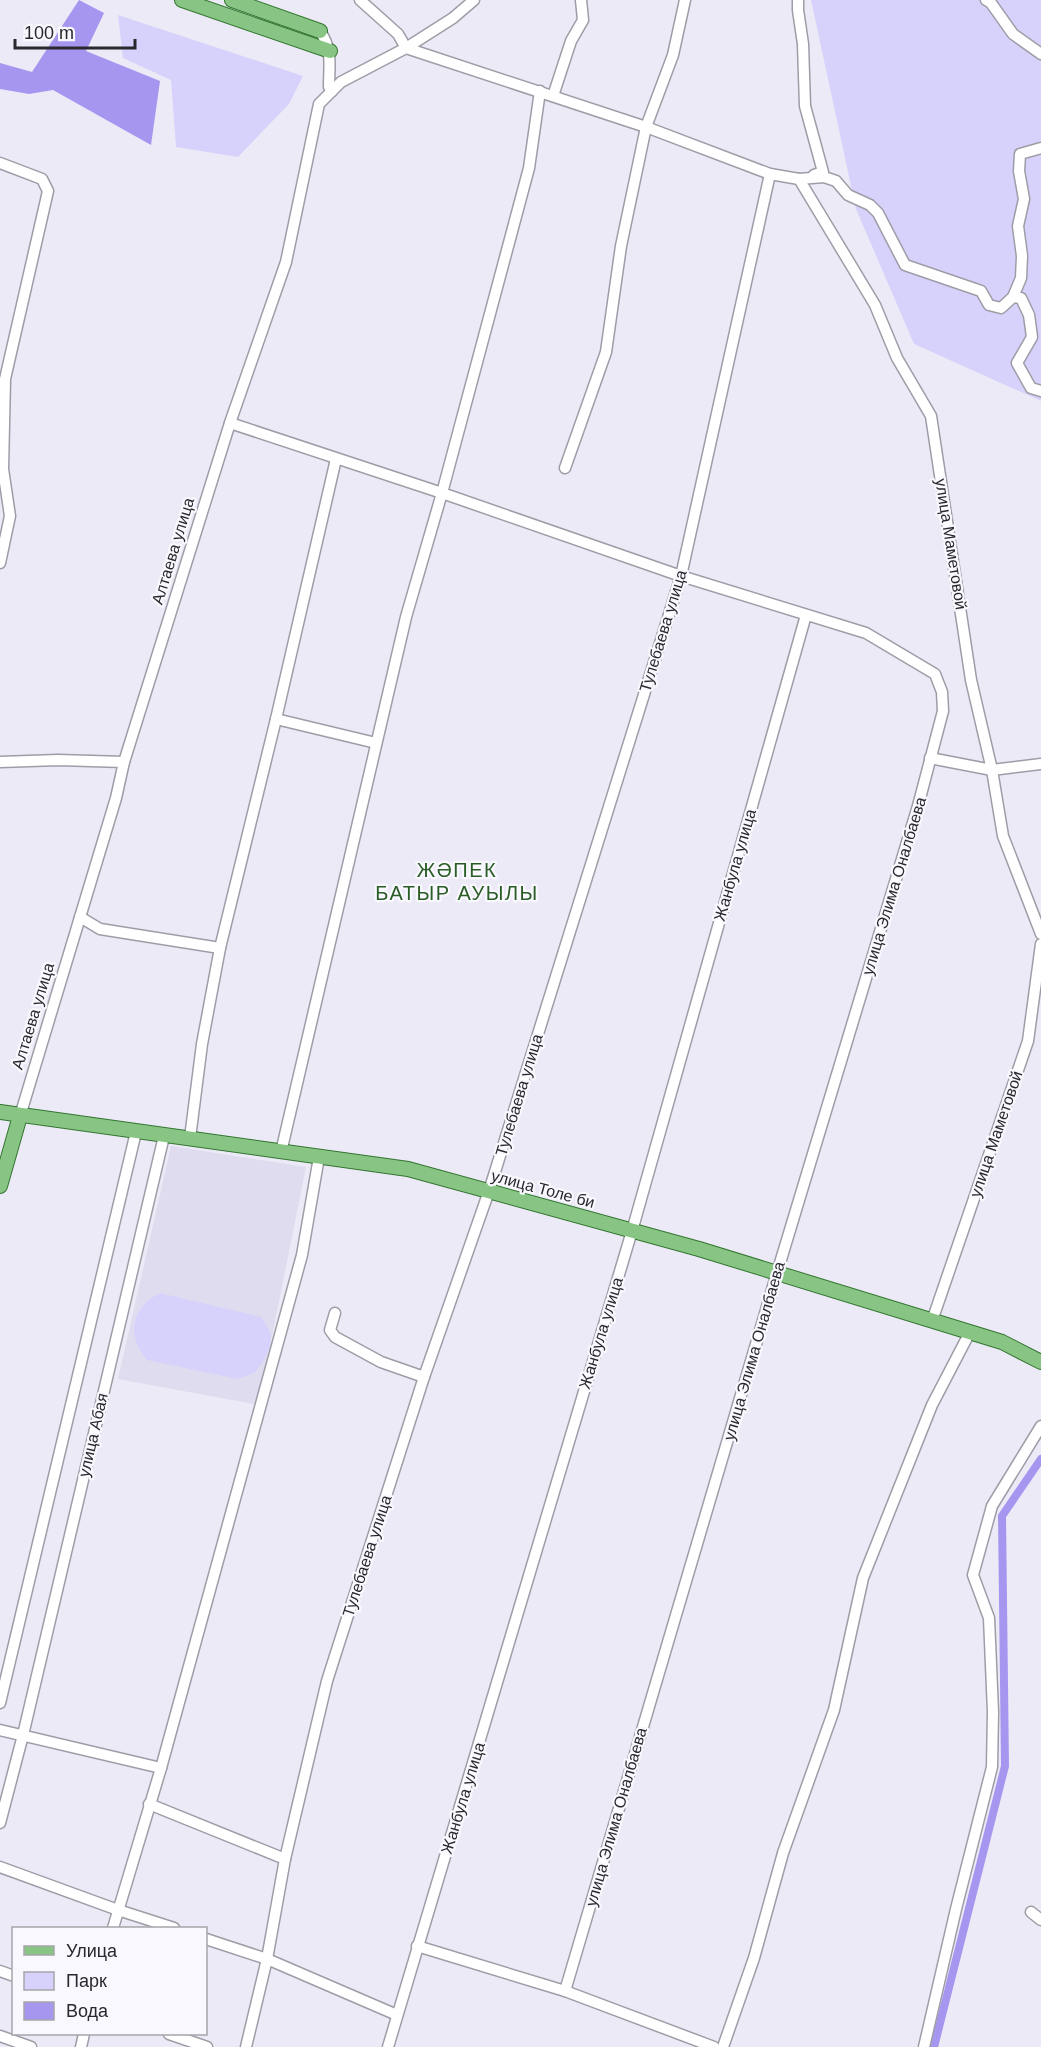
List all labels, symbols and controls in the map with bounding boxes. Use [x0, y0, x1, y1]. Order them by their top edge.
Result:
scale bar [15, 12, 135, 50]
text: 100 m [24, 23, 74, 43]
street label: улица Маметовой [932, 477, 970, 611]
street label: Алтаева улица [149, 496, 197, 606]
street label: Тулебаева улица [636, 568, 690, 694]
street label: улица Элима Оналбаева [859, 795, 929, 977]
street label: Жанбула улица [711, 807, 759, 923]
district label: ЖӘПЕК БАТЫР АУЫЛЫ [375, 859, 539, 904]
street label: Алтаева улица [9, 961, 57, 1071]
street label: Тулебаева улица [492, 1032, 546, 1158]
street label: улица Маметовой [966, 1069, 1026, 1199]
street label: улица Толе би [489, 1167, 597, 1211]
street label: улица Элима Оналбаева [720, 1259, 788, 1442]
street label: Жанбула улица [576, 1275, 626, 1391]
street label: улица Абая [75, 1391, 111, 1479]
street label: Тулебаева улица [339, 1493, 395, 1619]
street label: улица Элима Оналбаева [582, 1725, 650, 1908]
street label: Жанбула улица [438, 1740, 488, 1856]
legend [12, 1927, 207, 2035]
text: Улица [66, 1941, 118, 1961]
text: Парк [66, 1971, 107, 1991]
text: Вода [66, 2001, 109, 2021]

